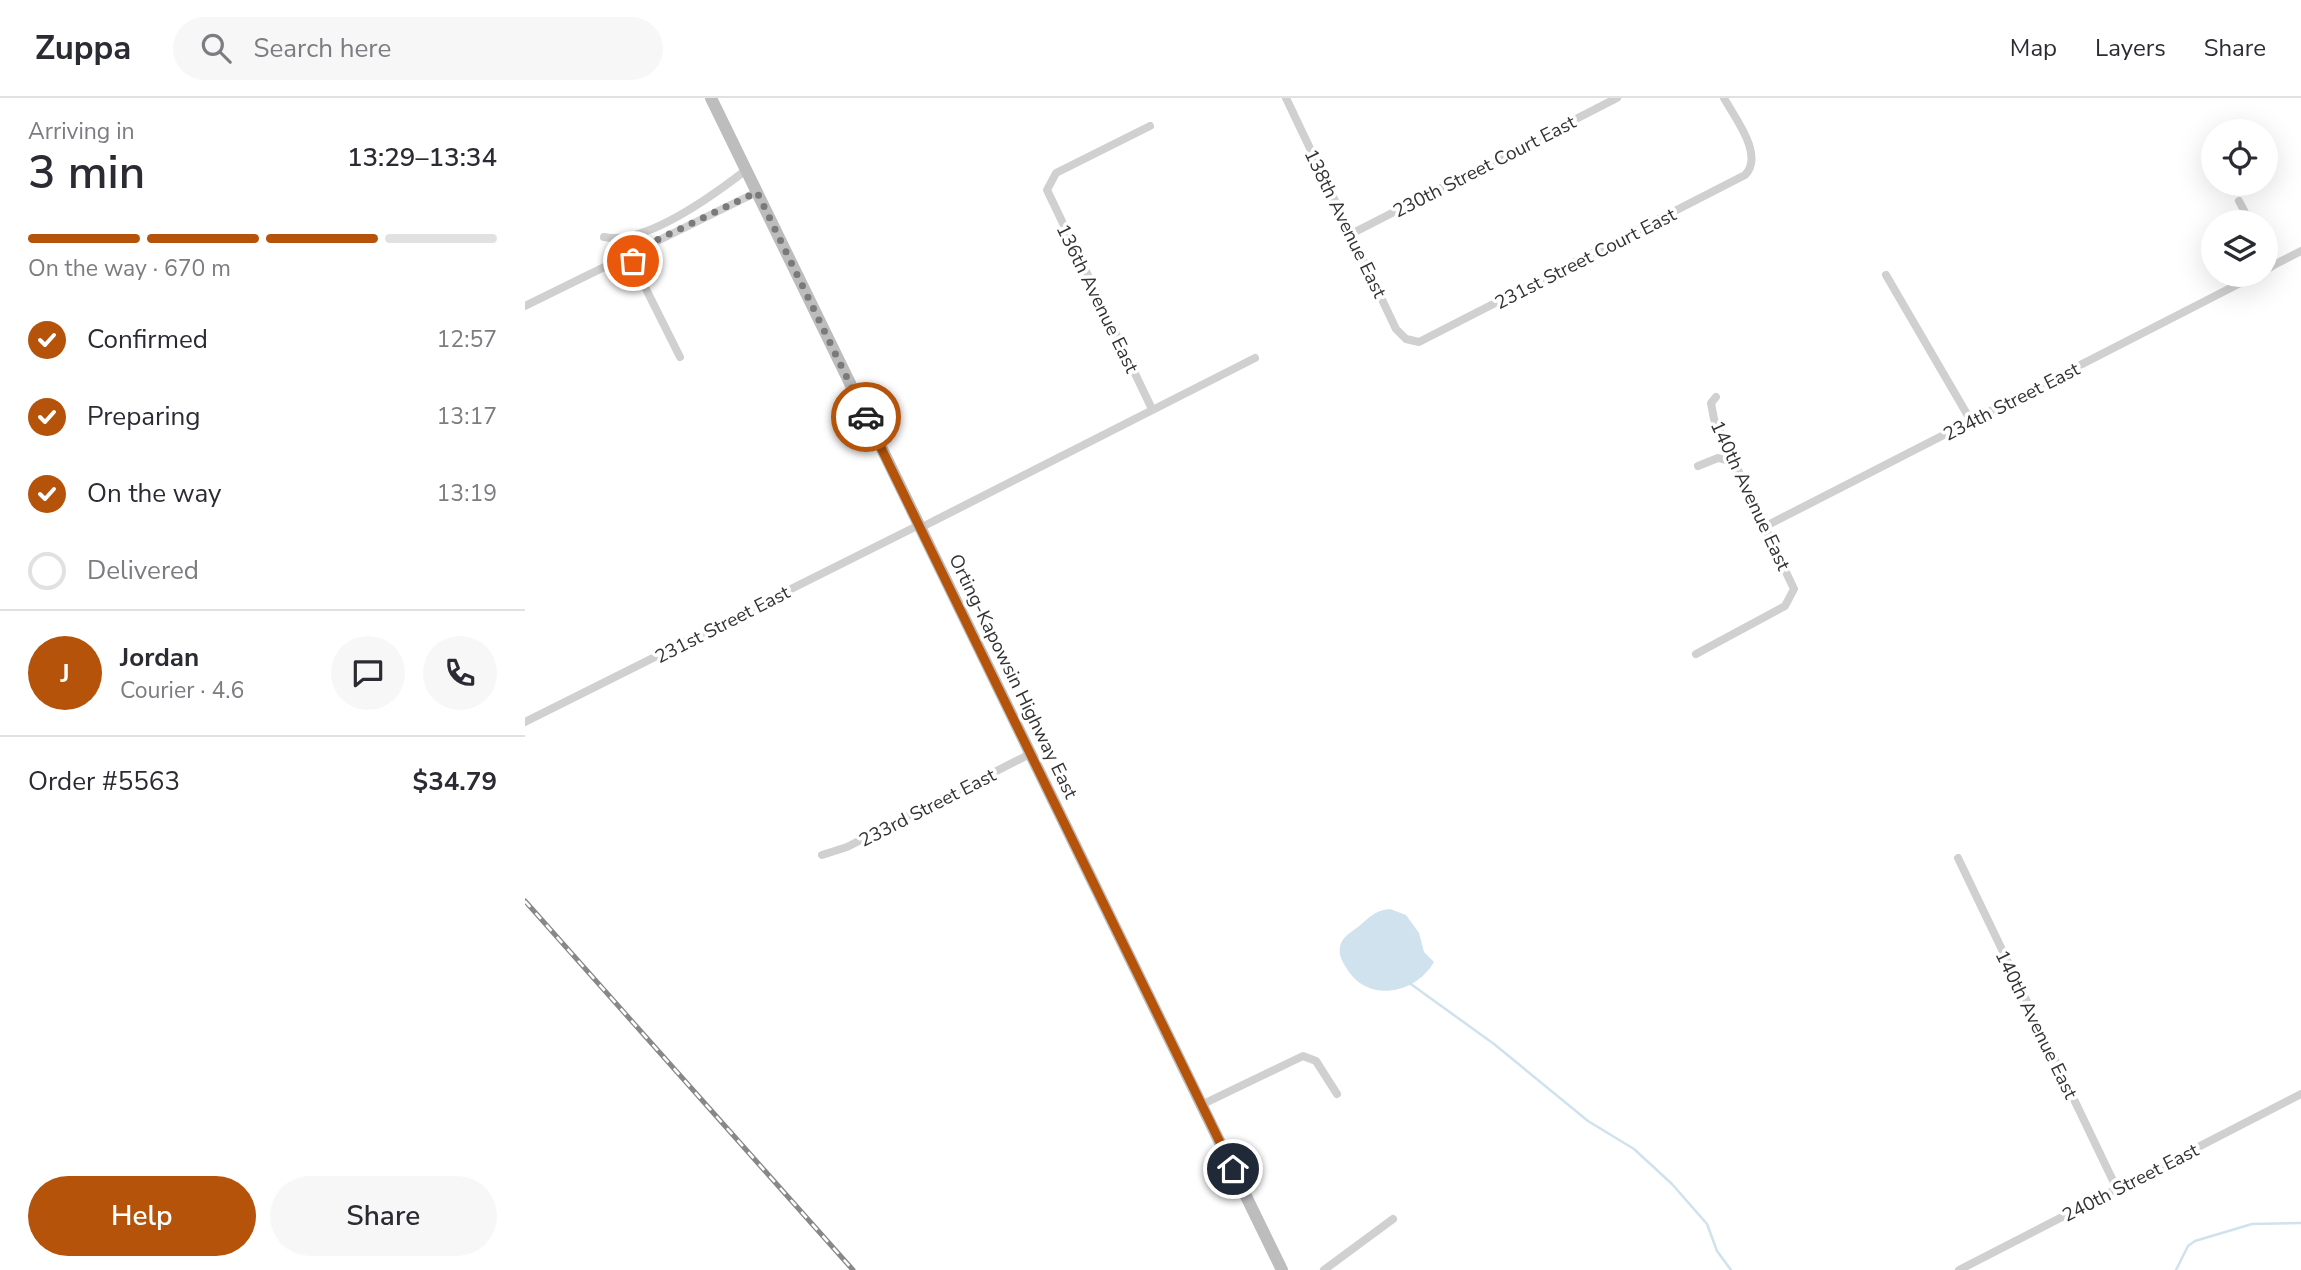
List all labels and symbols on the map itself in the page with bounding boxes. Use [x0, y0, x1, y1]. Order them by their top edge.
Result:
street label: 230th Street Court East [1389, 109, 1581, 224]
street label: 138th Avenue East [1298, 145, 1393, 303]
street label: 231st Street Court East [1490, 202, 1681, 316]
street label: 136th Avenue East [1050, 220, 1145, 378]
pin [603, 231, 663, 291]
street label: 234th Street East [1939, 356, 2084, 448]
courier [831, 382, 901, 452]
street label: 140th Avenue East [1704, 416, 1796, 575]
street label: Orting-Kapowsin Highway East [942, 550, 1084, 803]
street label: 231st Street East [651, 580, 795, 670]
street label: 233rd Street East [855, 762, 1001, 854]
street label: 140th Avenue East [1989, 946, 2084, 1104]
street label: 240th Street East [2058, 1137, 2203, 1229]
pin [1203, 1139, 1263, 1199]

